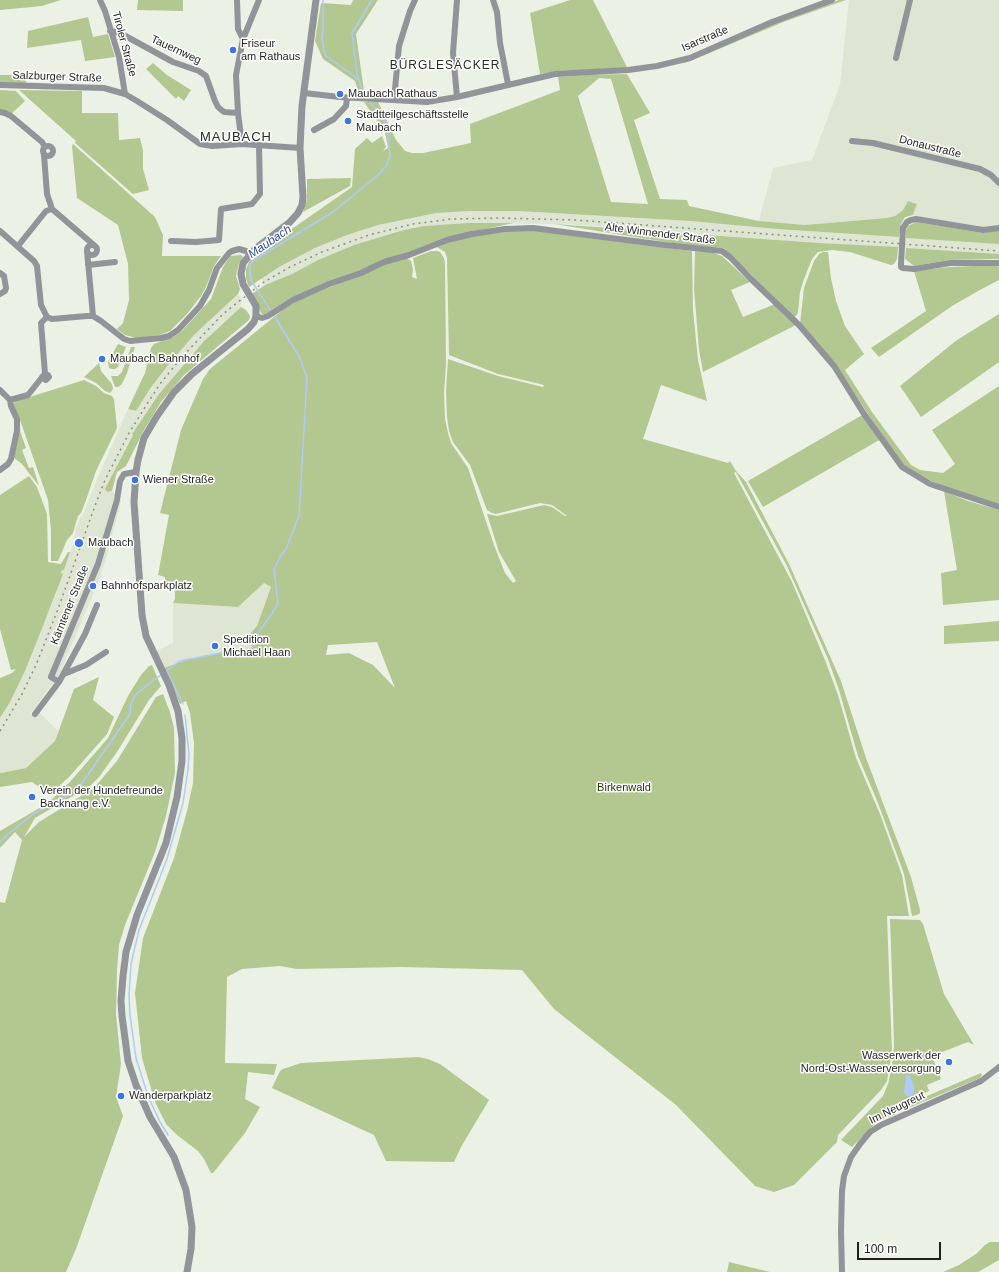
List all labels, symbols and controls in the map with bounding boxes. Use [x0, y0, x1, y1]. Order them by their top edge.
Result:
street label: Tiroler Straße [109, 10, 139, 78]
street label: Isarstraße [680, 23, 730, 55]
street label: Tauernweg [149, 33, 203, 67]
place label: Friseur am Rathaus [241, 37, 300, 63]
marker: Friseur am Rathaus [228, 45, 238, 55]
district label: BÜRGLESÄCKER [390, 59, 500, 73]
street label: Salzburger Straße [12, 69, 102, 85]
place label: Maubach Rathaus [348, 87, 437, 101]
marker: Maubach Rathaus [335, 89, 345, 99]
place label: Stadtteilgeschäftsstelle Maubach [356, 108, 469, 134]
marker: Stadtteilgeschäftsstelle Maubach [343, 116, 353, 126]
district label: MAUBACH [200, 129, 272, 145]
street label: Donaustraße [898, 133, 962, 161]
street label: Alte Winnender Straße [604, 221, 716, 247]
water label: Maubach [246, 222, 294, 262]
place label: Maubach Bahnhof [110, 352, 199, 366]
marker: Maubach Bahnhof [97, 354, 107, 364]
place label: Wiener Straße [143, 473, 214, 487]
marker: Wiener Straße [130, 475, 140, 485]
place label: Maubach [88, 536, 133, 550]
marker: Maubach [73, 537, 85, 549]
street label: Kärntener Straße [48, 563, 92, 647]
place label: Bahnhofsparkplatz [101, 579, 192, 593]
marker: Bahnhofsparkplatz [88, 581, 98, 591]
place label: Spedition Michael Haan [223, 633, 290, 659]
marker: Spedition Michael Haan [210, 641, 220, 651]
park label: Birkenwald [597, 781, 651, 795]
place label: Verein der Hundefreunde Backnang e.V. [40, 784, 163, 810]
marker: Verein der Hundefreunde Backnang e.V. [27, 792, 37, 802]
place label: Wasserwerk der Nord-Ost-Wasserversorgung [801, 1049, 941, 1075]
marker: Wasserwerk der Nord-Ost-Wasserversorgung [944, 1057, 954, 1067]
place label: Wanderparkplatz [129, 1089, 212, 1103]
street label: Im Neugreut [867, 1089, 927, 1127]
marker: Wanderparkplatz [116, 1091, 126, 1101]
scale bar [859, 1234, 943, 1260]
text: 100 m [864, 1242, 897, 1256]

